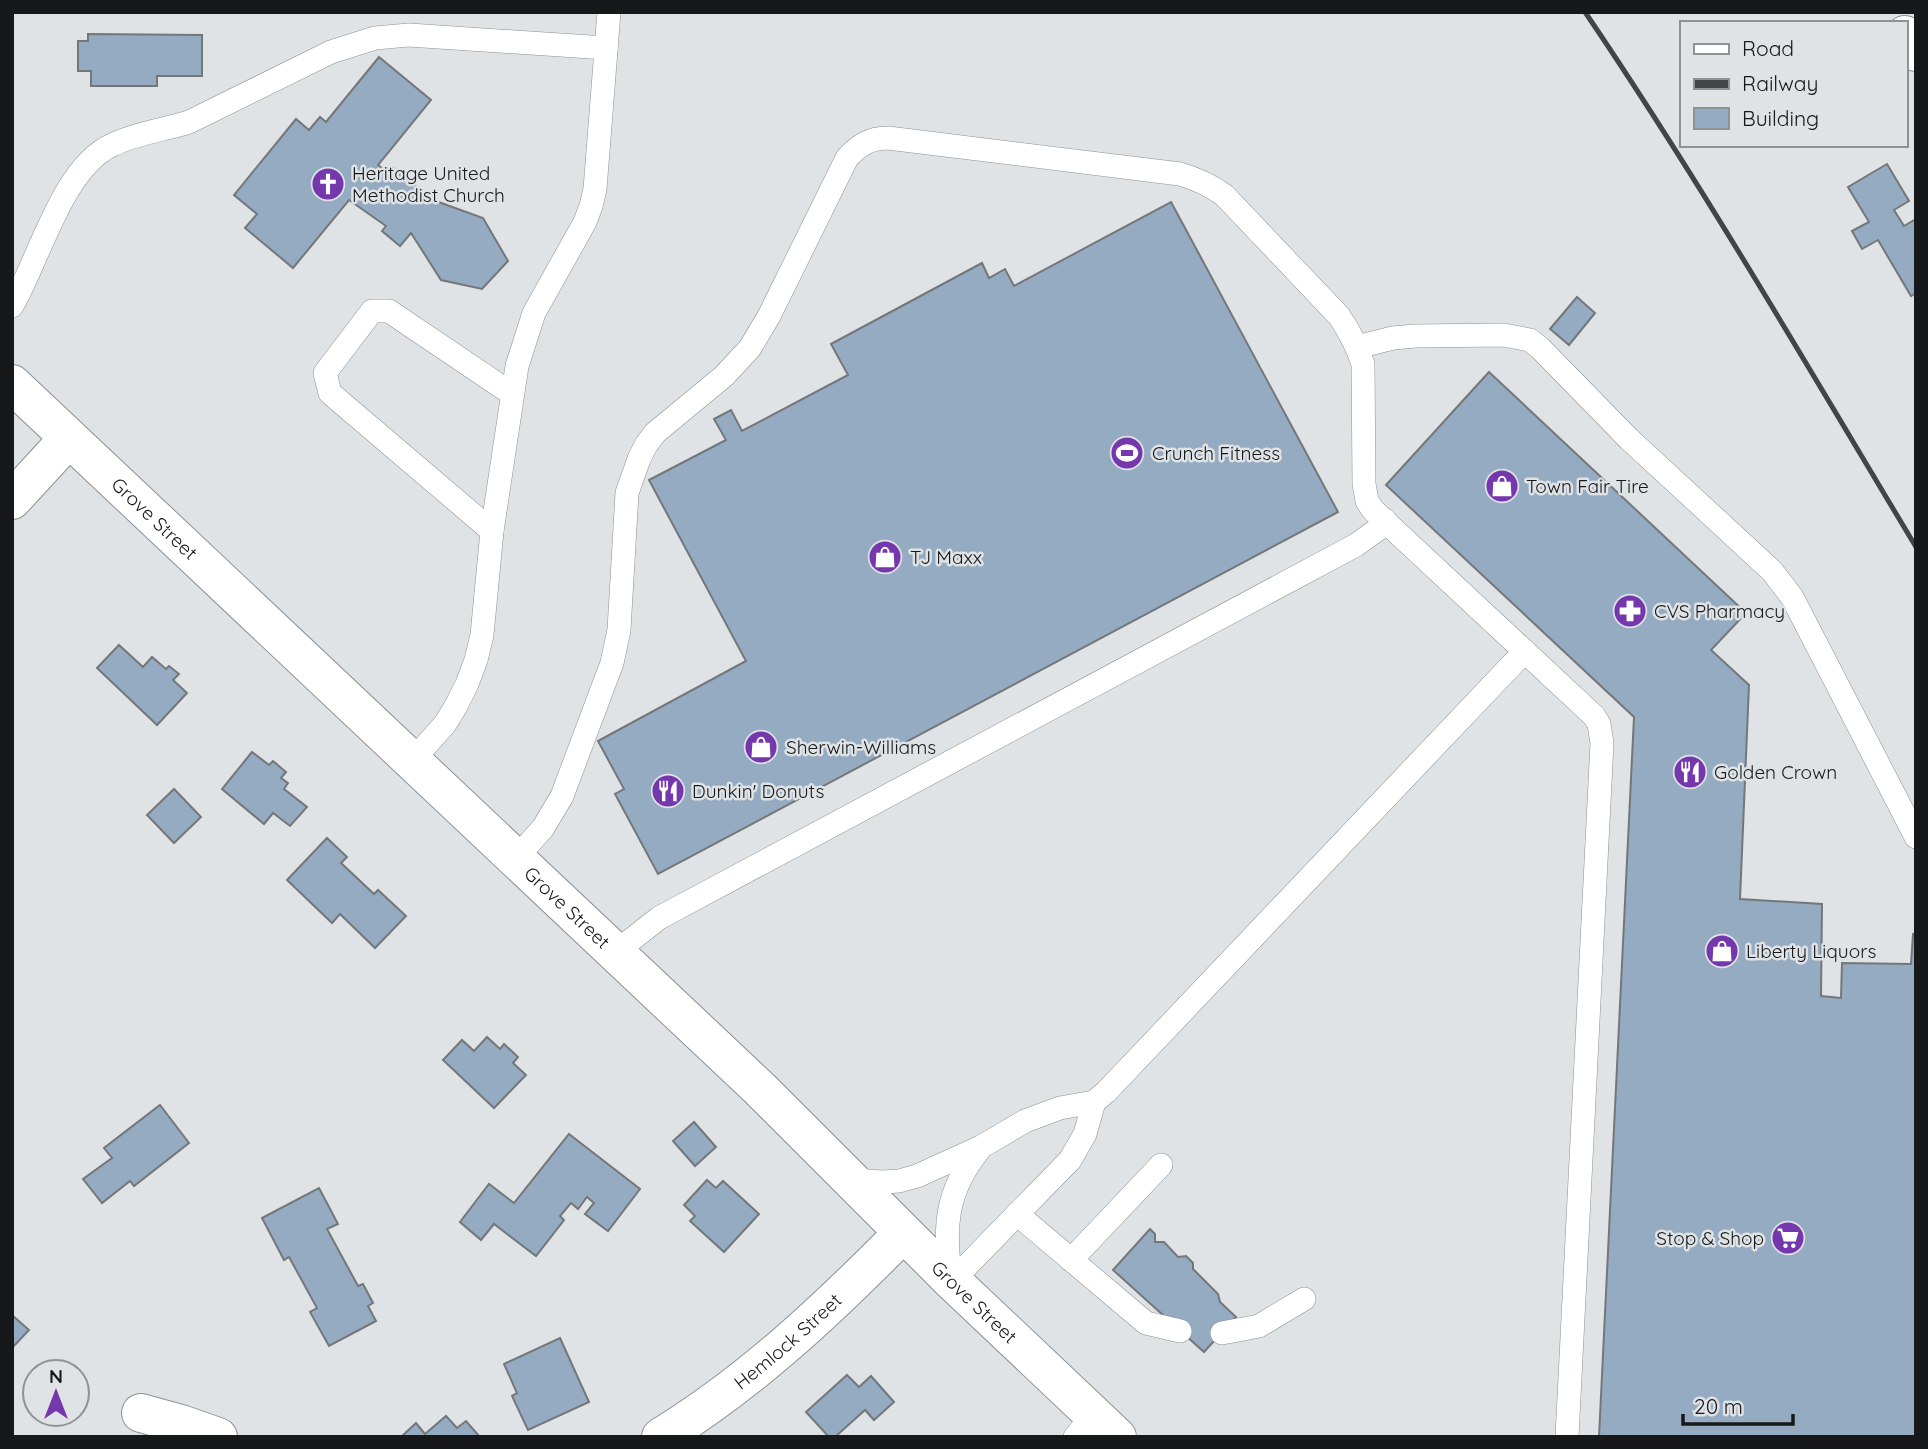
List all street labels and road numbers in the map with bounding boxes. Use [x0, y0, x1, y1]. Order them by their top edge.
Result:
street label: Grove Street [107, 472, 203, 565]
street label: Grove Street [519, 861, 615, 954]
street label: Grove Street [926, 1255, 1022, 1348]
street label: Hemlock Street [729, 1288, 846, 1394]

